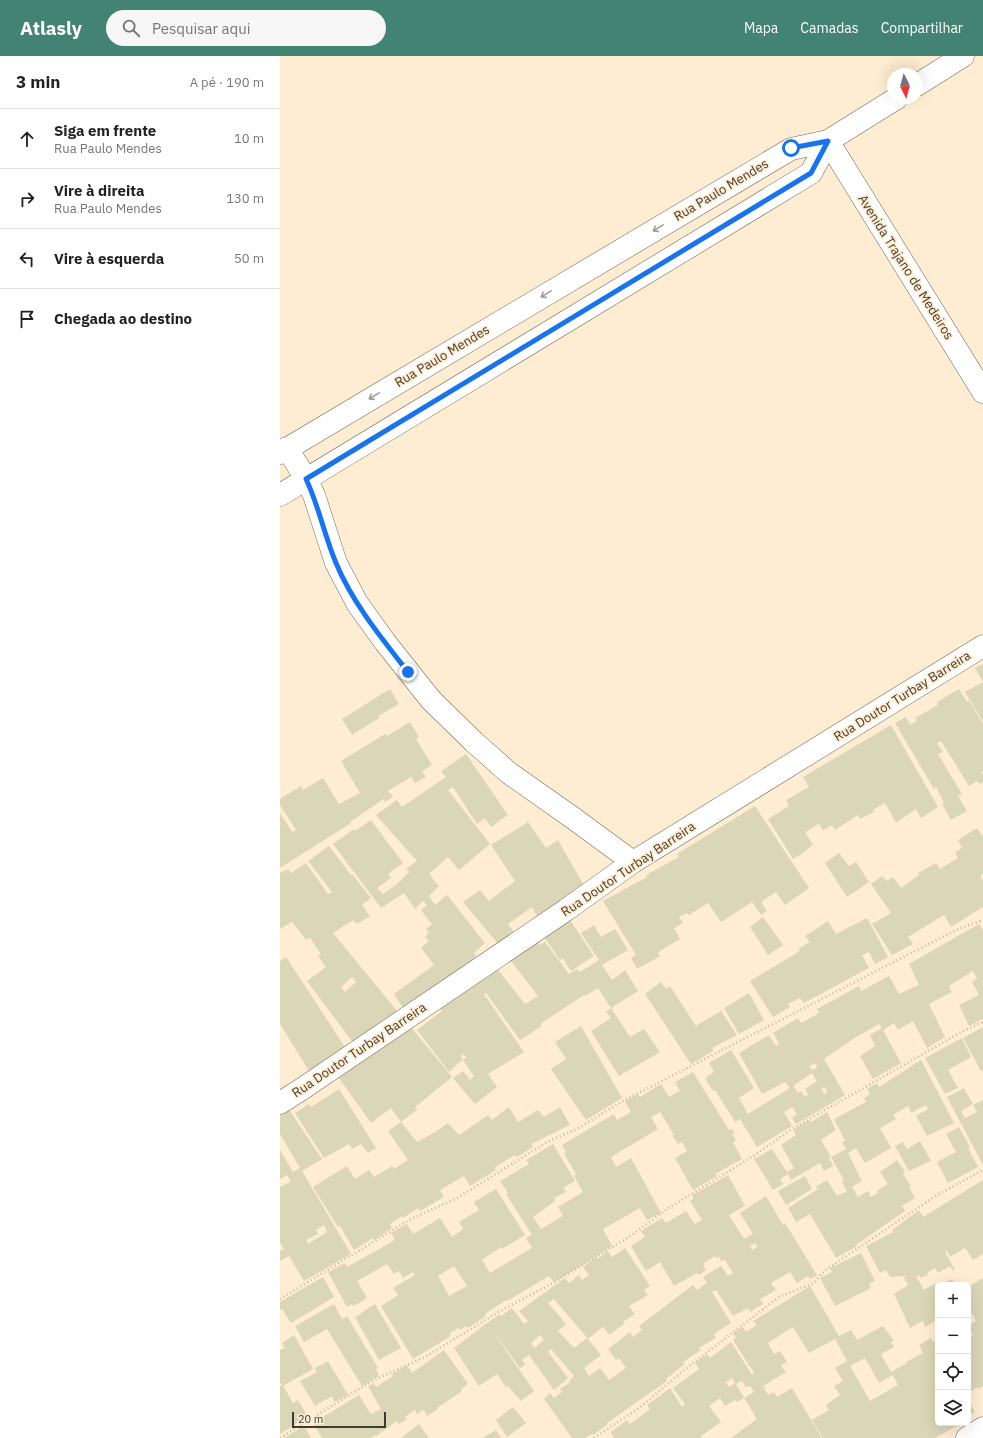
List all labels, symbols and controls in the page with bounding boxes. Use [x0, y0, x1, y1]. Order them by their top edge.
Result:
search box [106, 10, 386, 46]
text: Atlasly [20, 16, 82, 40]
icon: search [120, 17, 142, 39]
text: Pesquisar aqui [152, 19, 251, 38]
text: Mapa [744, 19, 778, 37]
text: Camadas [800, 19, 859, 37]
text: Compartilhar [881, 19, 963, 37]
north arrow [887, 68, 923, 104]
text: 3 min [16, 71, 60, 93]
text: A pé · 190 m [190, 74, 264, 91]
text: Siga em frente [54, 121, 156, 140]
icon: ahead [16, 128, 38, 150]
text: 10 m [234, 130, 264, 147]
route start [782, 139, 800, 157]
text: Rua Paulo Mendes [54, 140, 162, 157]
street label: Rua Paulo Mendes [670, 155, 772, 225]
text: Vire à direita [54, 181, 144, 200]
icon: right [16, 188, 38, 210]
text: 130 m [226, 190, 264, 207]
street label: Avenida Trajano de Medeiros [854, 191, 958, 343]
text: Rua Paulo Mendes [54, 200, 162, 217]
one-way arrow [652, 224, 664, 232]
icon: left [16, 248, 38, 270]
text: Vire à esquerda [54, 249, 164, 268]
text: 50 m [234, 250, 264, 267]
one-way arrow [540, 291, 552, 299]
icon: arrive [16, 308, 38, 330]
text: Chegada ao destino [54, 309, 192, 328]
street label: Rua Paulo Mendes [391, 321, 493, 391]
one-way arrow [368, 393, 380, 401]
street label: Rua Doutor Turbay Barreira [830, 647, 974, 745]
route end [399, 663, 417, 681]
street label: Rua Doutor Turbay Barreira [558, 818, 699, 920]
street label: Rua Doutor Turbay Barreira [289, 999, 430, 1101]
map controls [935, 1282, 971, 1426]
button: + [935, 1282, 971, 1318]
button: − [935, 1318, 971, 1354]
button: locate [935, 1354, 971, 1390]
button: layers [935, 1390, 971, 1426]
scale bar [292, 1410, 386, 1429]
text: 20 m [298, 1412, 323, 1426]

